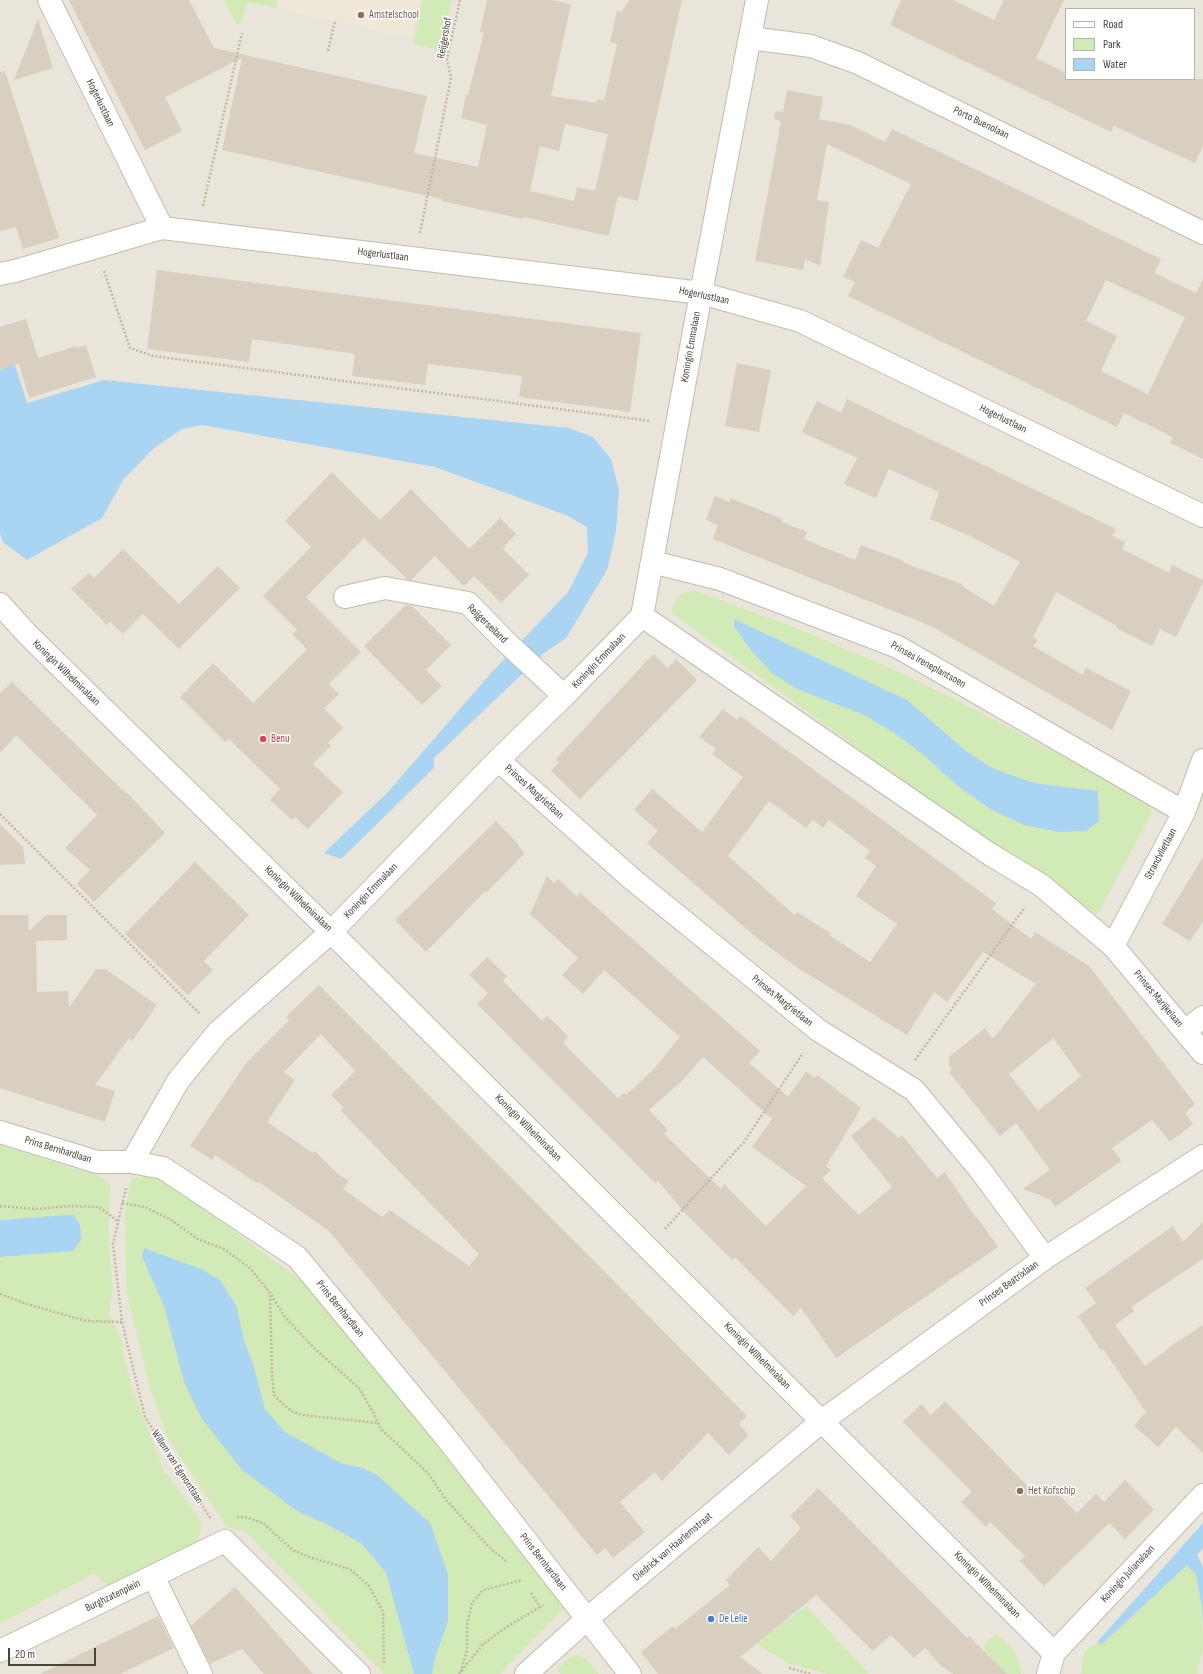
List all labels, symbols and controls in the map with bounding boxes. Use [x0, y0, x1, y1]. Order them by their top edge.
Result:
place label: Amstelschool [369, 8, 419, 22]
legend [1065, 8, 1195, 80]
marker: Amstelschool [356, 10, 366, 20]
street label: Reijgershof [435, 16, 455, 60]
text: Road [1103, 17, 1123, 32]
text: Park [1103, 37, 1121, 52]
text: Water [1103, 57, 1127, 72]
street label: Hogerlustlaan [83, 77, 117, 129]
street label: Porto Buenolaan [951, 104, 1011, 142]
street label: Hogerlustlaan [357, 245, 409, 265]
street label: Hogerlustlaan [678, 284, 730, 308]
street label: Koningin Emmalaan [678, 310, 704, 384]
street label: Hogerlustlaan [977, 402, 1029, 436]
street label: Reijgerseiland [464, 601, 510, 647]
street label: Koningin Emmalaan [569, 631, 629, 691]
street label: Koningin Wilhelminalaan [29, 637, 103, 709]
street label: Prinses Ireneplantsoen [888, 639, 968, 691]
place label: Benu [271, 732, 290, 746]
marker: Benu [258, 734, 268, 744]
street label: Prinses Margrietlaan [502, 762, 566, 822]
street label: Strandvlietlaan [1142, 826, 1180, 882]
street label: Koningin Emmalaan [341, 861, 401, 921]
street label: Koningin Wilhelminalaan [261, 863, 335, 935]
street label: Prinses Marijkelaan [1130, 968, 1186, 1030]
street label: Prinses Margrietlaan [749, 972, 815, 1030]
street label: Koningin Wilhelminalaan [492, 1092, 564, 1164]
street label: Prins Bernhardlaan [23, 1134, 93, 1166]
street label: Prinses Beatrixlaan [977, 1258, 1041, 1310]
street label: Prins Bernhardlaan [313, 1278, 367, 1340]
street label: Koningin Wilhelminalaan [721, 1320, 793, 1392]
street label: Willem van Egmontlaan [148, 1428, 206, 1506]
place label: Het Kofschip [1028, 1484, 1075, 1498]
marker: Het Kofschip [1015, 1486, 1025, 1496]
street label: Diedrick van Haarlemstraat [631, 1510, 715, 1584]
street label: Prins Bernhardlaan [517, 1531, 569, 1593]
street label: Koningin Julianalaan [1098, 1543, 1158, 1605]
street label: Koningin Wilhelminalaan [951, 1549, 1023, 1621]
street label: Burghzatenplein [83, 1577, 143, 1615]
place label: De Lelie [719, 1612, 748, 1626]
marker: De Lelie [706, 1614, 716, 1624]
scale bar [10, 1640, 98, 1666]
text: 20 m [15, 1647, 35, 1662]

